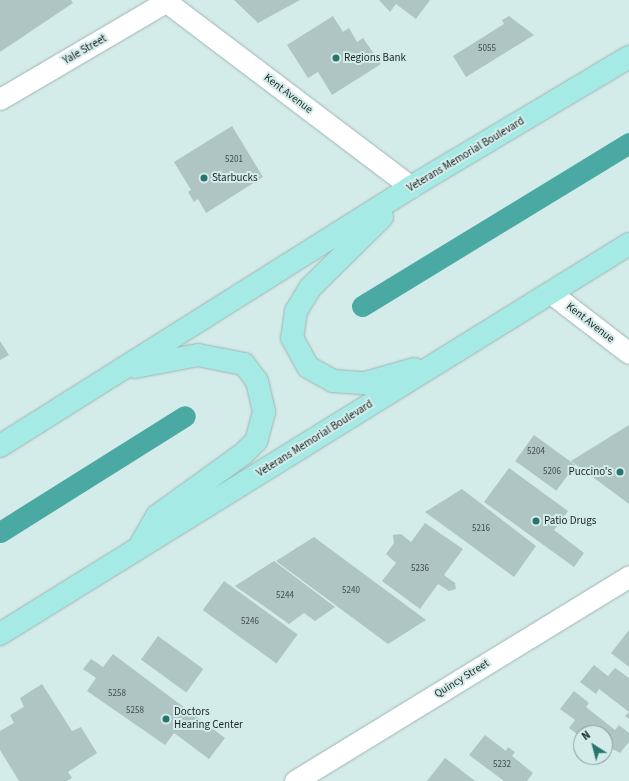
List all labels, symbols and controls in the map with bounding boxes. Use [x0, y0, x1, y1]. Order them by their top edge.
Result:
street label: Yale Street [61, 32, 109, 68]
house number: 5055 [478, 44, 496, 54]
place label: Regions Bank [344, 51, 406, 65]
marker: Regions Bank [331, 53, 341, 63]
street label: Kent Avenue [261, 71, 315, 117]
street label: Veterans Memorial Boulevard [405, 115, 527, 195]
house number: 5201 [225, 155, 243, 165]
place label: Starbucks [212, 171, 258, 185]
marker: Starbucks [199, 173, 209, 183]
street label: Kent Avenue [563, 300, 617, 346]
street label: Veterans Memorial Boulevard [255, 398, 375, 480]
house number: 5204 [527, 447, 545, 457]
place label: Puccino's [568, 465, 612, 479]
house number: 5206 [543, 467, 561, 477]
marker: Puccino's [615, 467, 625, 477]
place label: Patio Drugs [544, 514, 596, 528]
marker: Patio Drugs [531, 516, 541, 526]
house number: 5216 [472, 524, 490, 534]
house number: 5236 [411, 564, 429, 574]
house number: 5240 [342, 586, 360, 596]
house number: 5244 [276, 591, 294, 601]
house number: 5246 [241, 617, 259, 627]
street label: Quincy Street [432, 657, 492, 701]
house number: 5258 [108, 689, 126, 699]
house number: 5258 [126, 706, 144, 716]
place label: Doctors Hearing Center [174, 706, 243, 732]
marker: Doctors Hearing Center [161, 714, 171, 724]
north arrow [573, 725, 613, 765]
text: N [579, 727, 594, 744]
house number: 5232 [493, 760, 511, 770]

